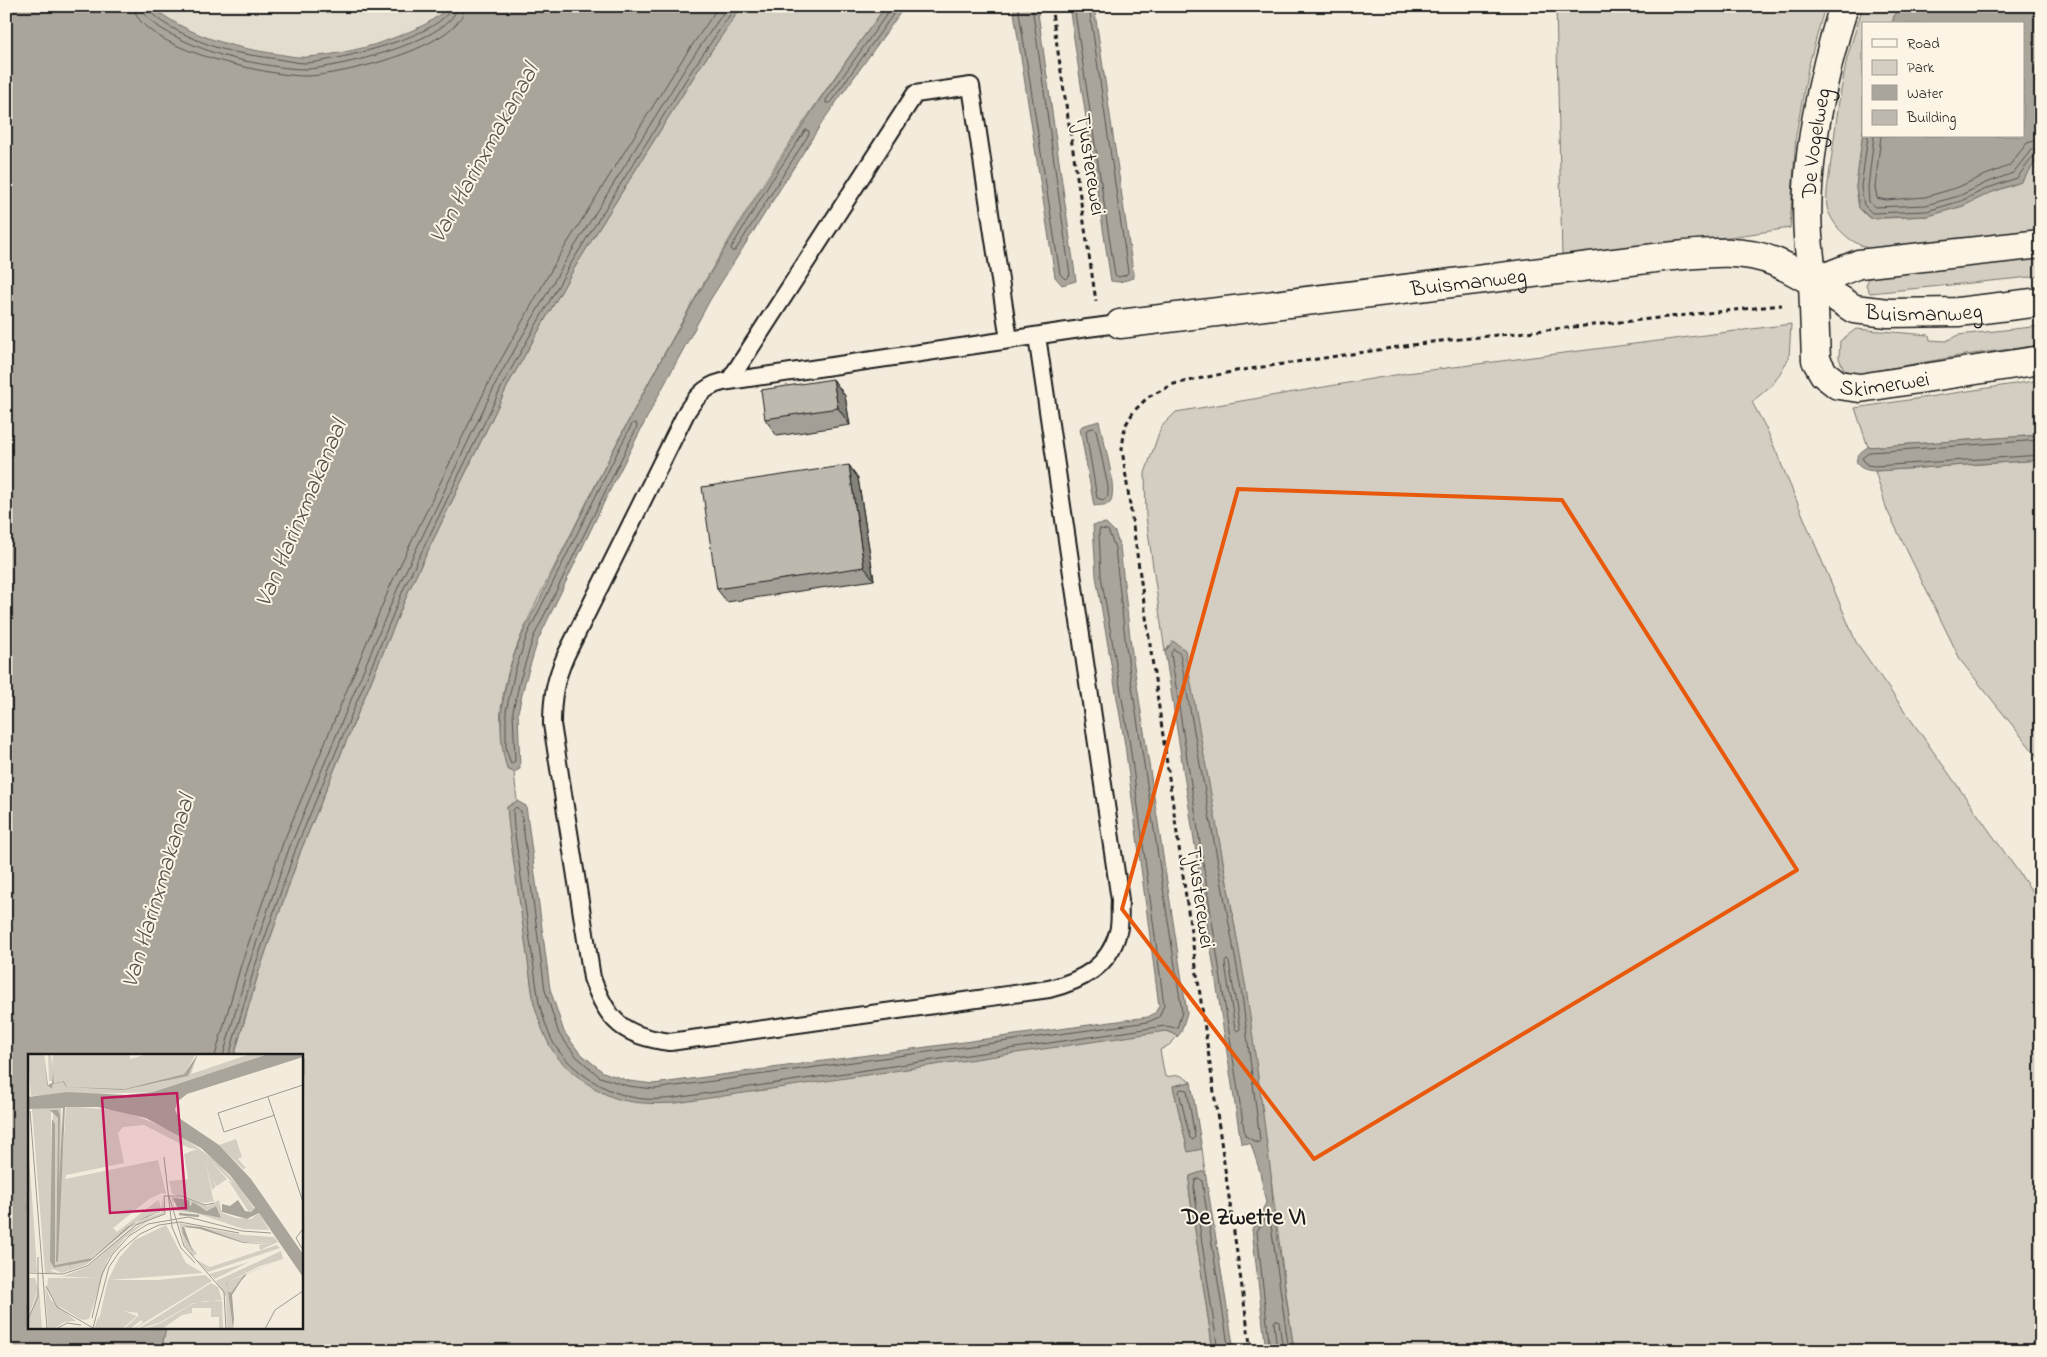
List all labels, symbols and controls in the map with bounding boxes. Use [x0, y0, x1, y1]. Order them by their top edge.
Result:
legend [1862, 22, 2024, 138]
text: Road [1907, 33, 1940, 55]
water label: Van Harinxmakanaal [421, 56, 550, 250]
text: Park [1907, 57, 1935, 79]
text: Water [1907, 83, 1943, 105]
street label: De Vogelweg [1794, 85, 1842, 200]
text: Building [1906, 107, 1956, 130]
street label: Tjusterewei [1065, 111, 1113, 218]
street label: Buismanweg [1408, 261, 1529, 307]
street label: Buismanweg [1862, 296, 1984, 332]
street label: Skimerwei [1838, 364, 1932, 407]
water label: Van Harinxmakanaal [247, 412, 359, 613]
water label: Van Harinxmakanaal [113, 788, 206, 993]
street label: Tjusterewei [1176, 844, 1222, 951]
inset map [28, 1054, 302, 1330]
district label: De Zwette VI [1181, 1201, 1306, 1236]

